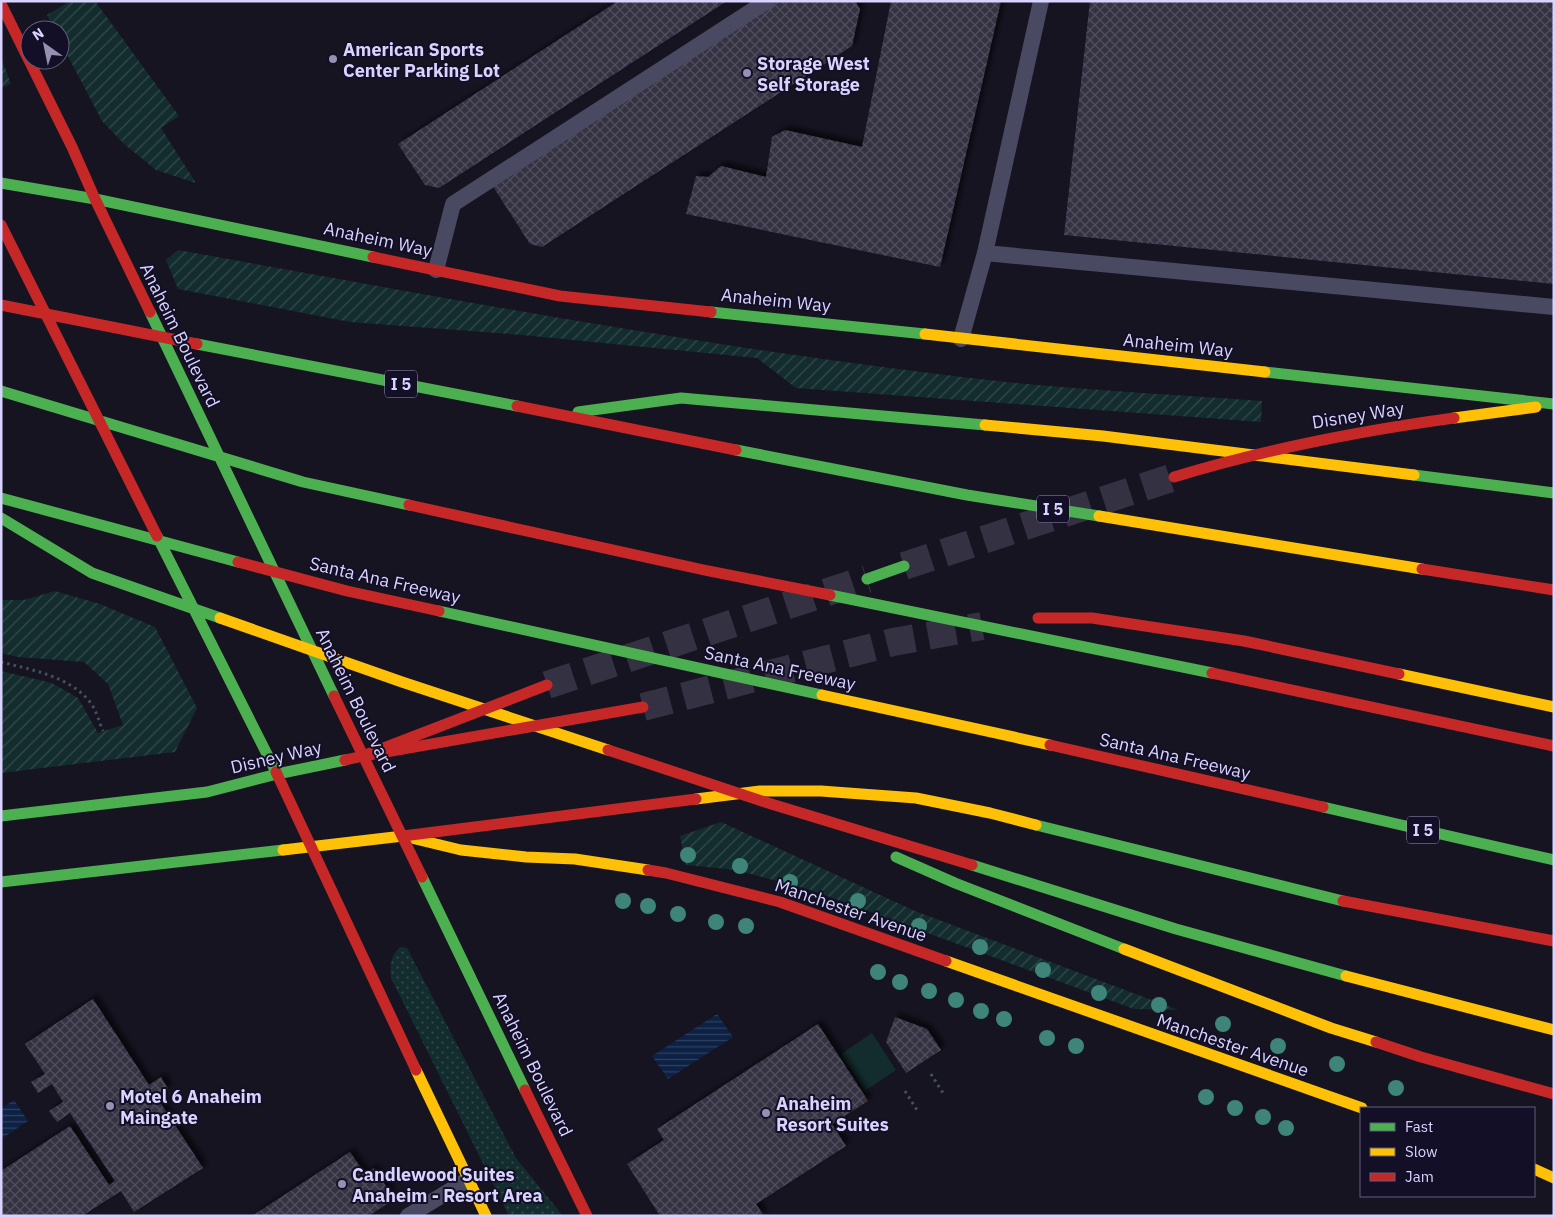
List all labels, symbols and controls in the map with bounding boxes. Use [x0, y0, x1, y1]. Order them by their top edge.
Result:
north arrow [20, 20, 70, 70]
text: N [29, 24, 47, 44]
place label: American Sports Center Parking Lot [343, 38, 500, 82]
place label: Storage West Self Storage [757, 52, 870, 96]
marker: American Sports Center Parking Lot [327, 53, 339, 65]
marker: Storage West Self Storage [741, 67, 753, 79]
street label: Anaheim Way [322, 216, 434, 262]
street label: Anaheim Boulevard [135, 259, 225, 411]
street label: Anaheim Way [720, 283, 832, 317]
street label: Anaheim Way [1122, 328, 1234, 362]
road number: I 5 [385, 370, 417, 398]
street label: Disney Way [1310, 396, 1406, 434]
road number: I 5 [1037, 496, 1069, 522]
street label: Santa Ana Freeway [307, 551, 463, 609]
street label: Anaheim Boulevard [311, 624, 401, 776]
street label: Santa Ana Freeway [702, 641, 858, 695]
street label: Santa Ana Freeway [1097, 727, 1253, 785]
street label: Disney Way [228, 735, 324, 779]
road number: I 5 [1407, 816, 1439, 844]
street label: Manchester Avenue [772, 873, 930, 947]
street label: Anaheim Boulevard [488, 988, 578, 1140]
street label: Manchester Avenue [1154, 1008, 1312, 1082]
place label: Motel 6 Anaheim Maingate [120, 1085, 262, 1129]
place label: Anaheim Resort Suites [776, 1092, 889, 1136]
marker: Motel 6 Anaheim Maingate [104, 1100, 116, 1112]
marker: Anaheim Resort Suites [760, 1107, 772, 1119]
legend [1360, 1107, 1535, 1197]
text: Fast [1405, 1117, 1433, 1136]
text: Slow [1405, 1142, 1438, 1161]
place label: Candlewood Suites Anaheim - Resort Area [352, 1163, 543, 1207]
text: Jam [1405, 1167, 1434, 1186]
marker: Candlewood Suites Anaheim - Resort Area [336, 1178, 348, 1190]

